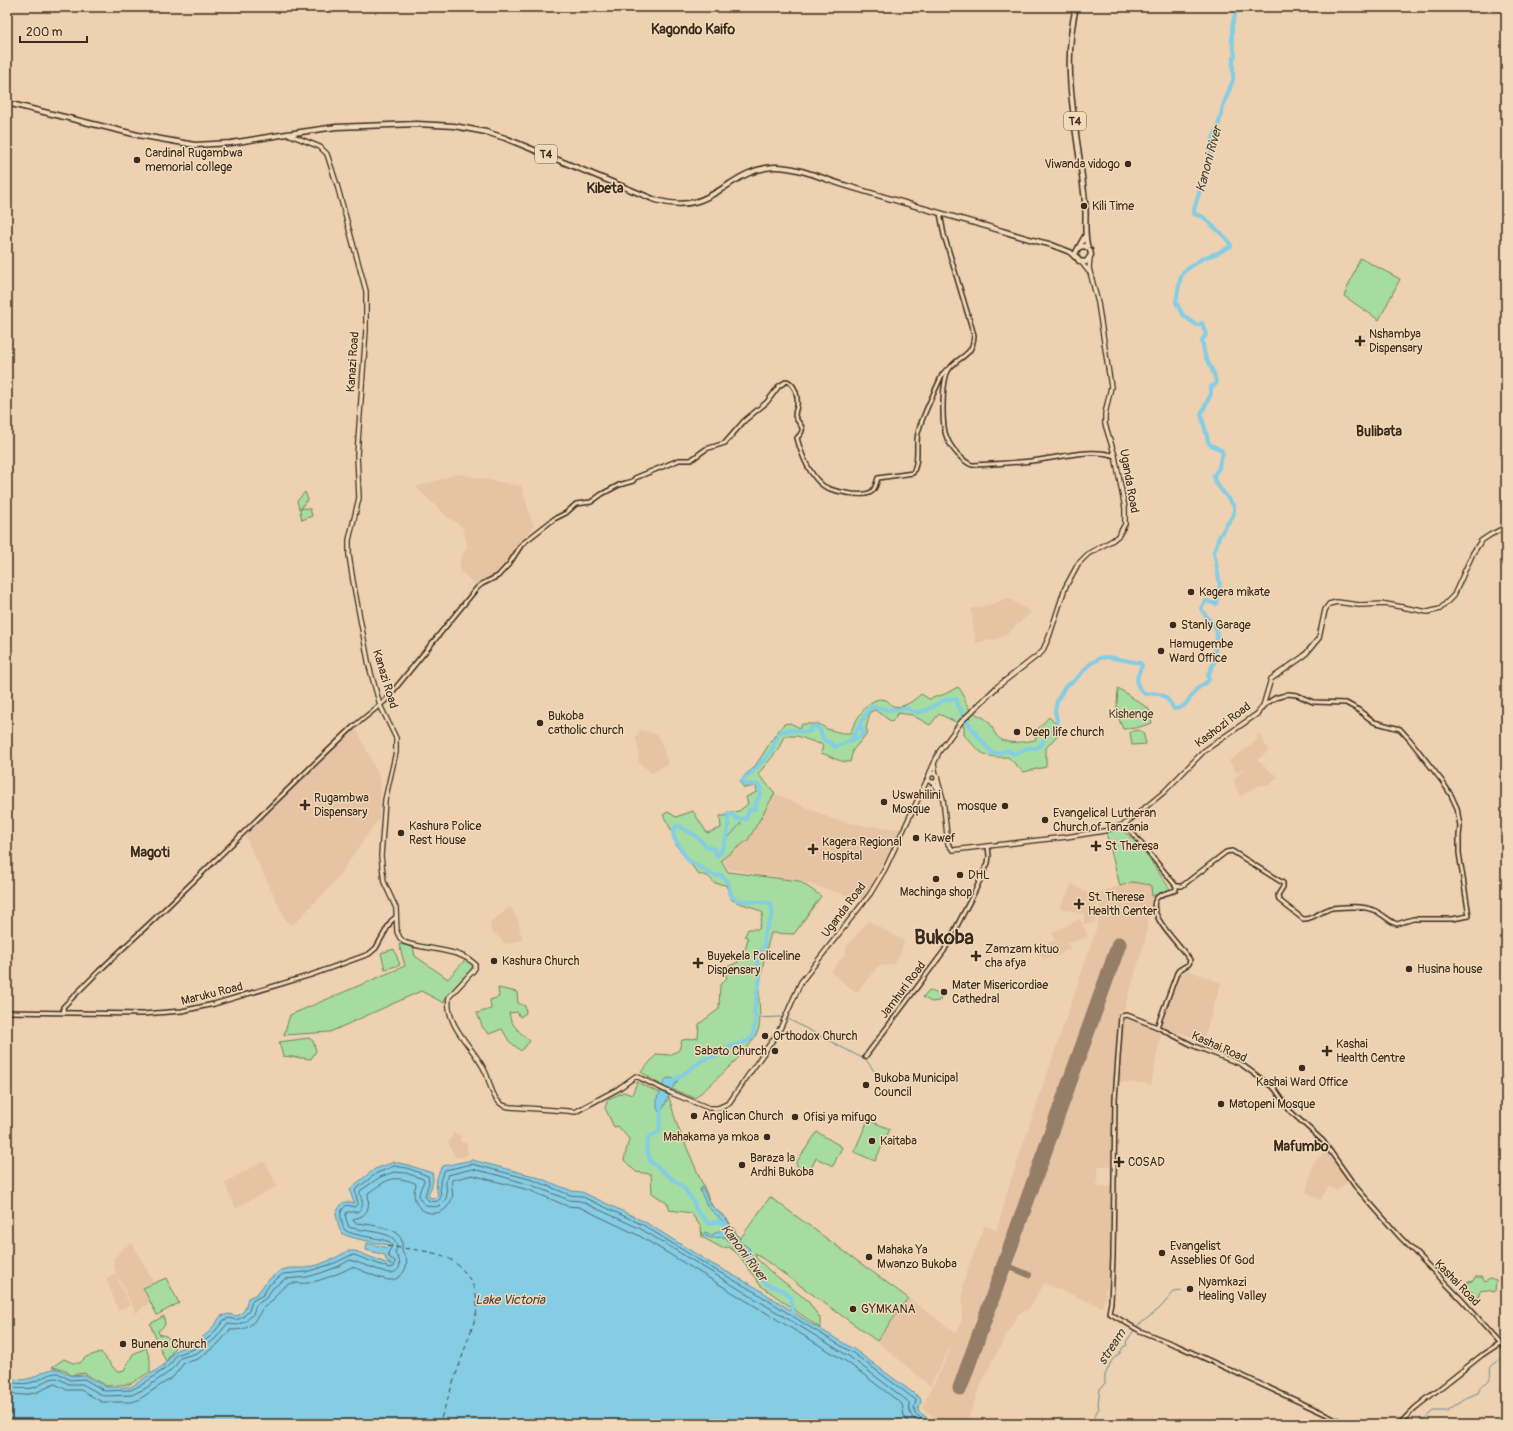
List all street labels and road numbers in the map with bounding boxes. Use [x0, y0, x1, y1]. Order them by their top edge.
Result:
road number: T4 [1064, 112, 1086, 130]
road number: T4 [535, 145, 557, 163]
street label: Kanazi Road [343, 331, 363, 393]
street label: Uganda Road [1116, 448, 1142, 514]
street label: Kanazi Road [369, 648, 401, 710]
street label: Kashozi Road [1192, 699, 1254, 751]
street label: Uganda Road [818, 879, 870, 940]
street label: Jamhuri Road [877, 958, 929, 1021]
street label: Maruku Road [180, 979, 245, 1009]
street label: Kashai Road [1189, 1028, 1249, 1066]
street label: Kashai Road [1431, 1257, 1483, 1310]

